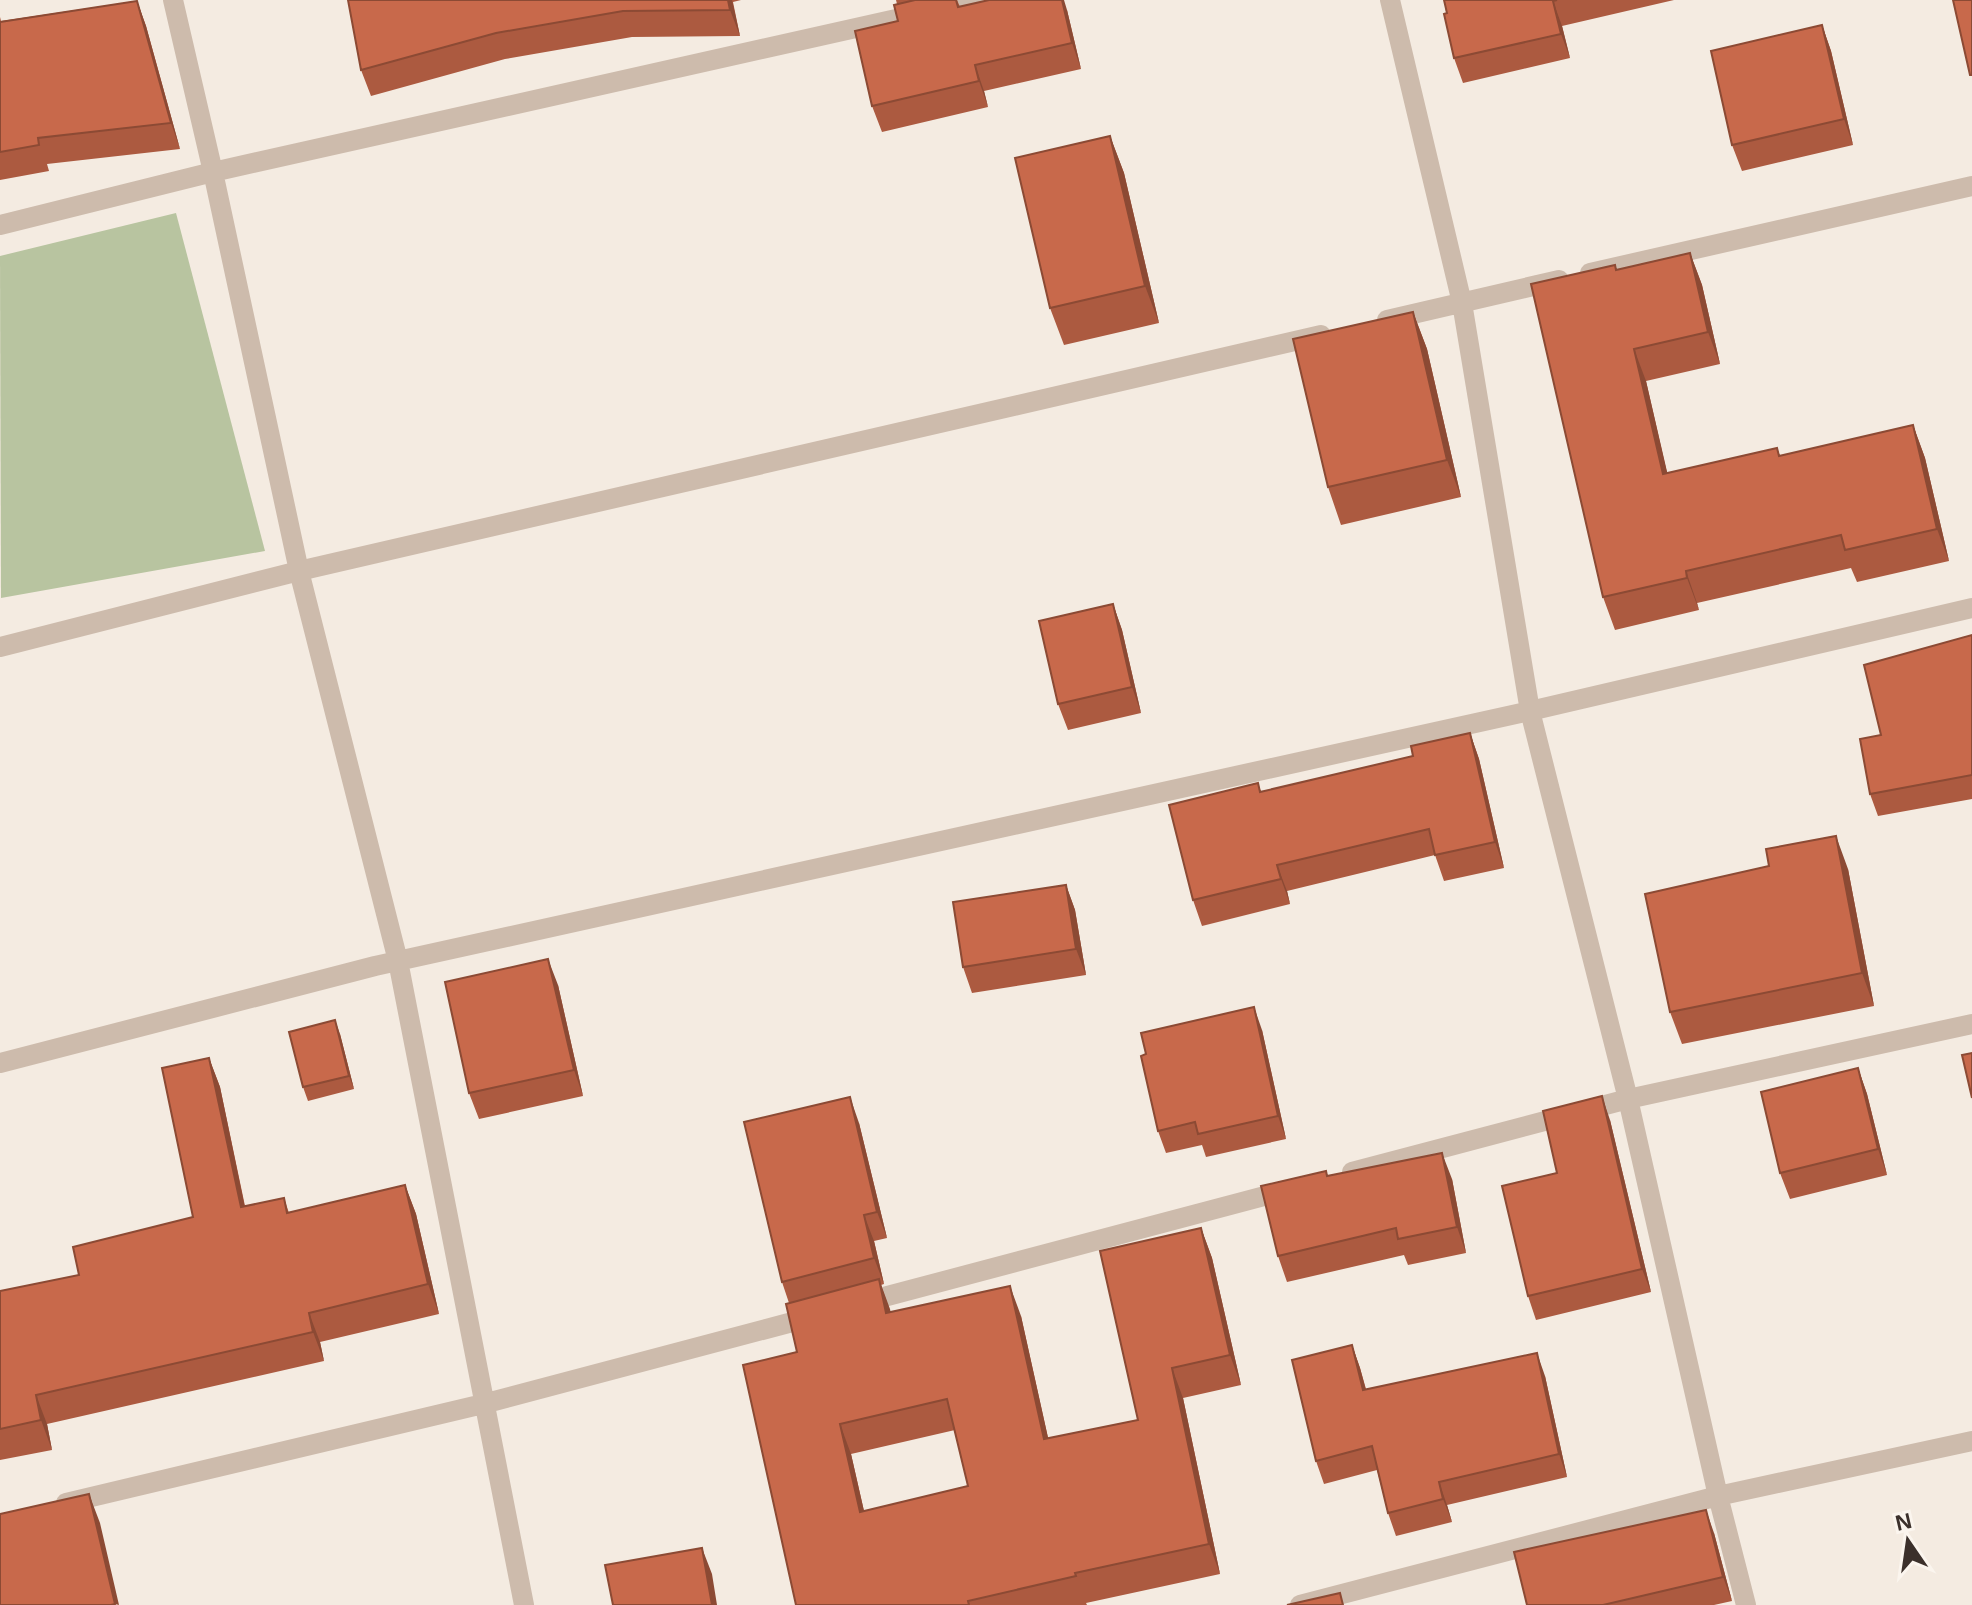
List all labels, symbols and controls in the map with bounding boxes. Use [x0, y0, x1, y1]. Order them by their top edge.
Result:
north arrow [1868, 1501, 1948, 1581]
text: N [1893, 1508, 1914, 1536]

